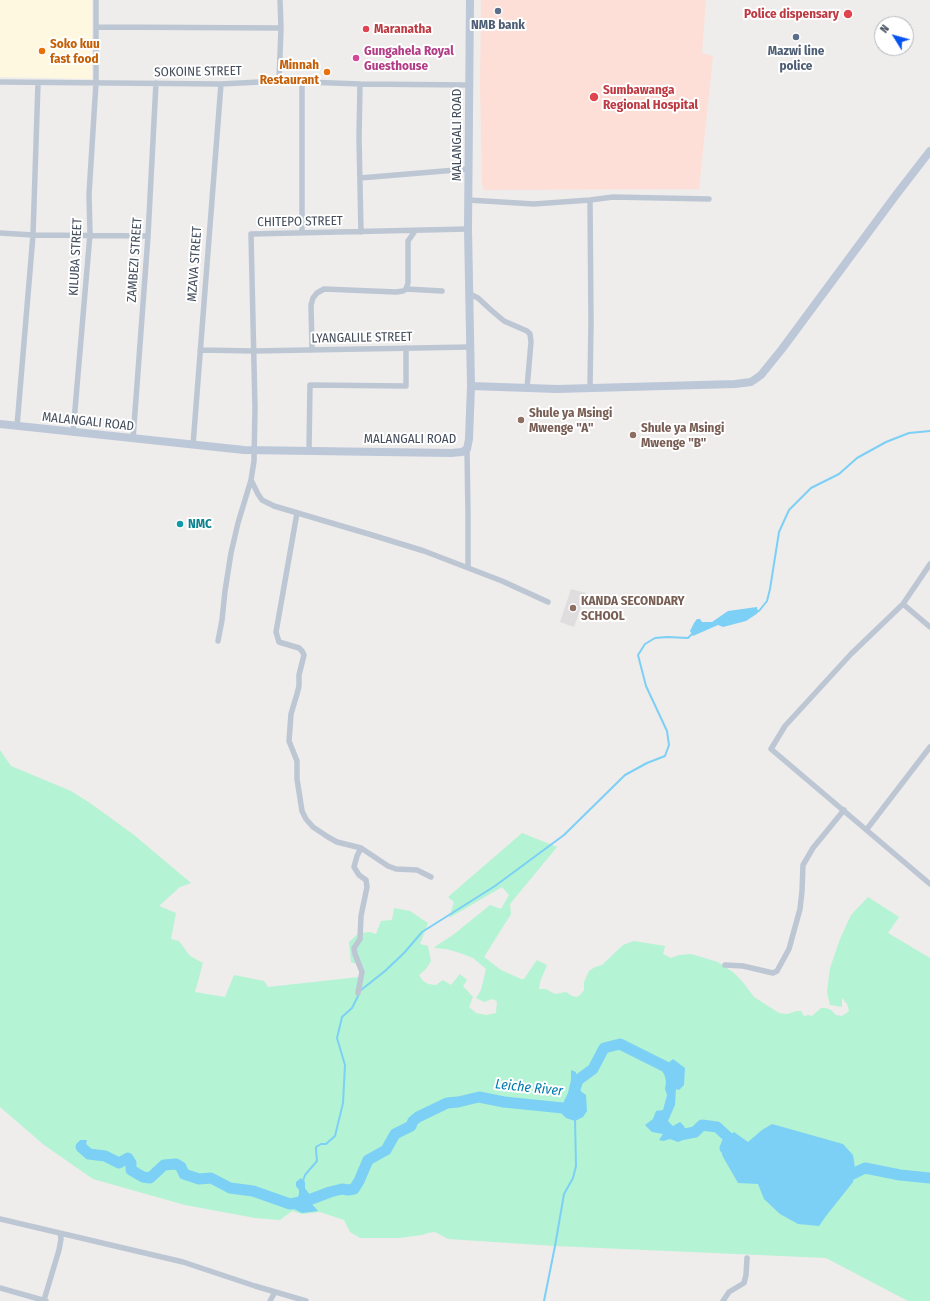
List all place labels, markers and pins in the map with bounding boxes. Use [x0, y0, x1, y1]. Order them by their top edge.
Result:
marker: NMB bank [493, 6, 503, 16]
place label: Police dispensary [744, 6, 839, 22]
marker: Police dispensary [842, 8, 854, 20]
place label: NMB bank [471, 17, 525, 33]
place label: Maranatha [374, 21, 432, 37]
marker: Maranatha [361, 24, 371, 34]
marker: Mazwi line police [791, 32, 801, 42]
place label: Soko kuu fast food [50, 36, 100, 67]
place label: Gungahela Royal Guesthouse [364, 43, 454, 74]
place label: Mazwi line police [768, 43, 824, 74]
marker: Soko kuu fast food [37, 46, 47, 56]
marker: Gungahela Royal Guesthouse [351, 53, 361, 63]
place label: Minnah Restaurant [260, 57, 319, 88]
marker: Minnah Restaurant [322, 67, 332, 77]
place label: Sumbawanga Regional Hospital [603, 82, 698, 113]
marker: Sumbawanga Regional Hospital [588, 91, 600, 103]
place label: Shule ya Msingi Mwenge "A" [529, 405, 612, 436]
marker: Shule ya Msingi Mwenge "A" [516, 415, 526, 425]
place label: Shule ya Msingi Mwenge "B" [641, 420, 724, 451]
marker: Shule ya Msingi Mwenge "B" [628, 430, 638, 440]
place label: NMC [188, 516, 212, 532]
marker: NMC [175, 519, 185, 529]
place label: KANDA SECONDARY SCHOOL [581, 593, 685, 624]
marker: KANDA SECONDARY SCHOOL [568, 603, 578, 613]

